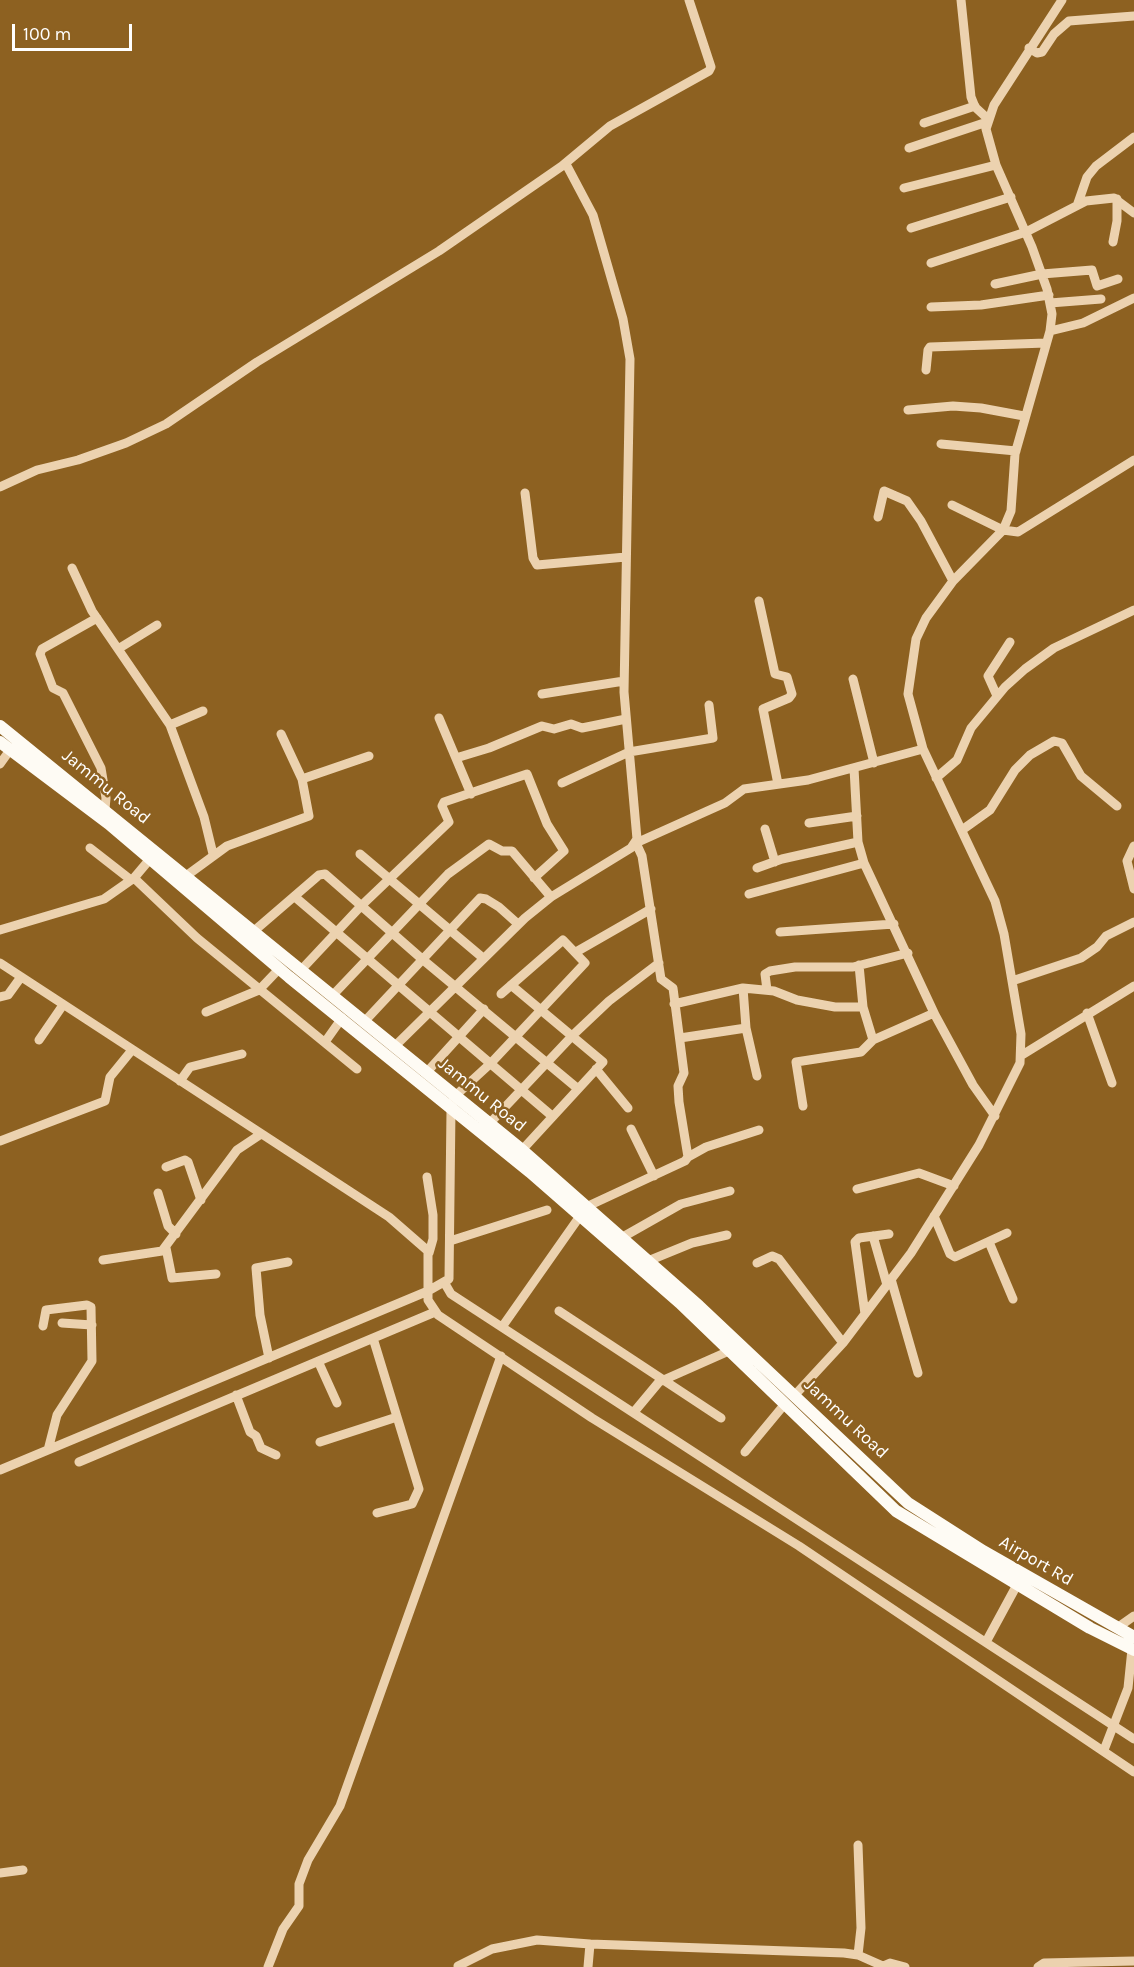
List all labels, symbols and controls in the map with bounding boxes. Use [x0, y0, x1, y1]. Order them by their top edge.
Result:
scale bar [15, 12, 135, 50]
text: 100 m [23, 23, 71, 45]
street label: Jammu Road [57, 745, 155, 829]
street label: Jammu Road [433, 1053, 531, 1137]
street label: Jammu Road [799, 1374, 893, 1464]
street label: Airport Rd [995, 1531, 1077, 1591]

